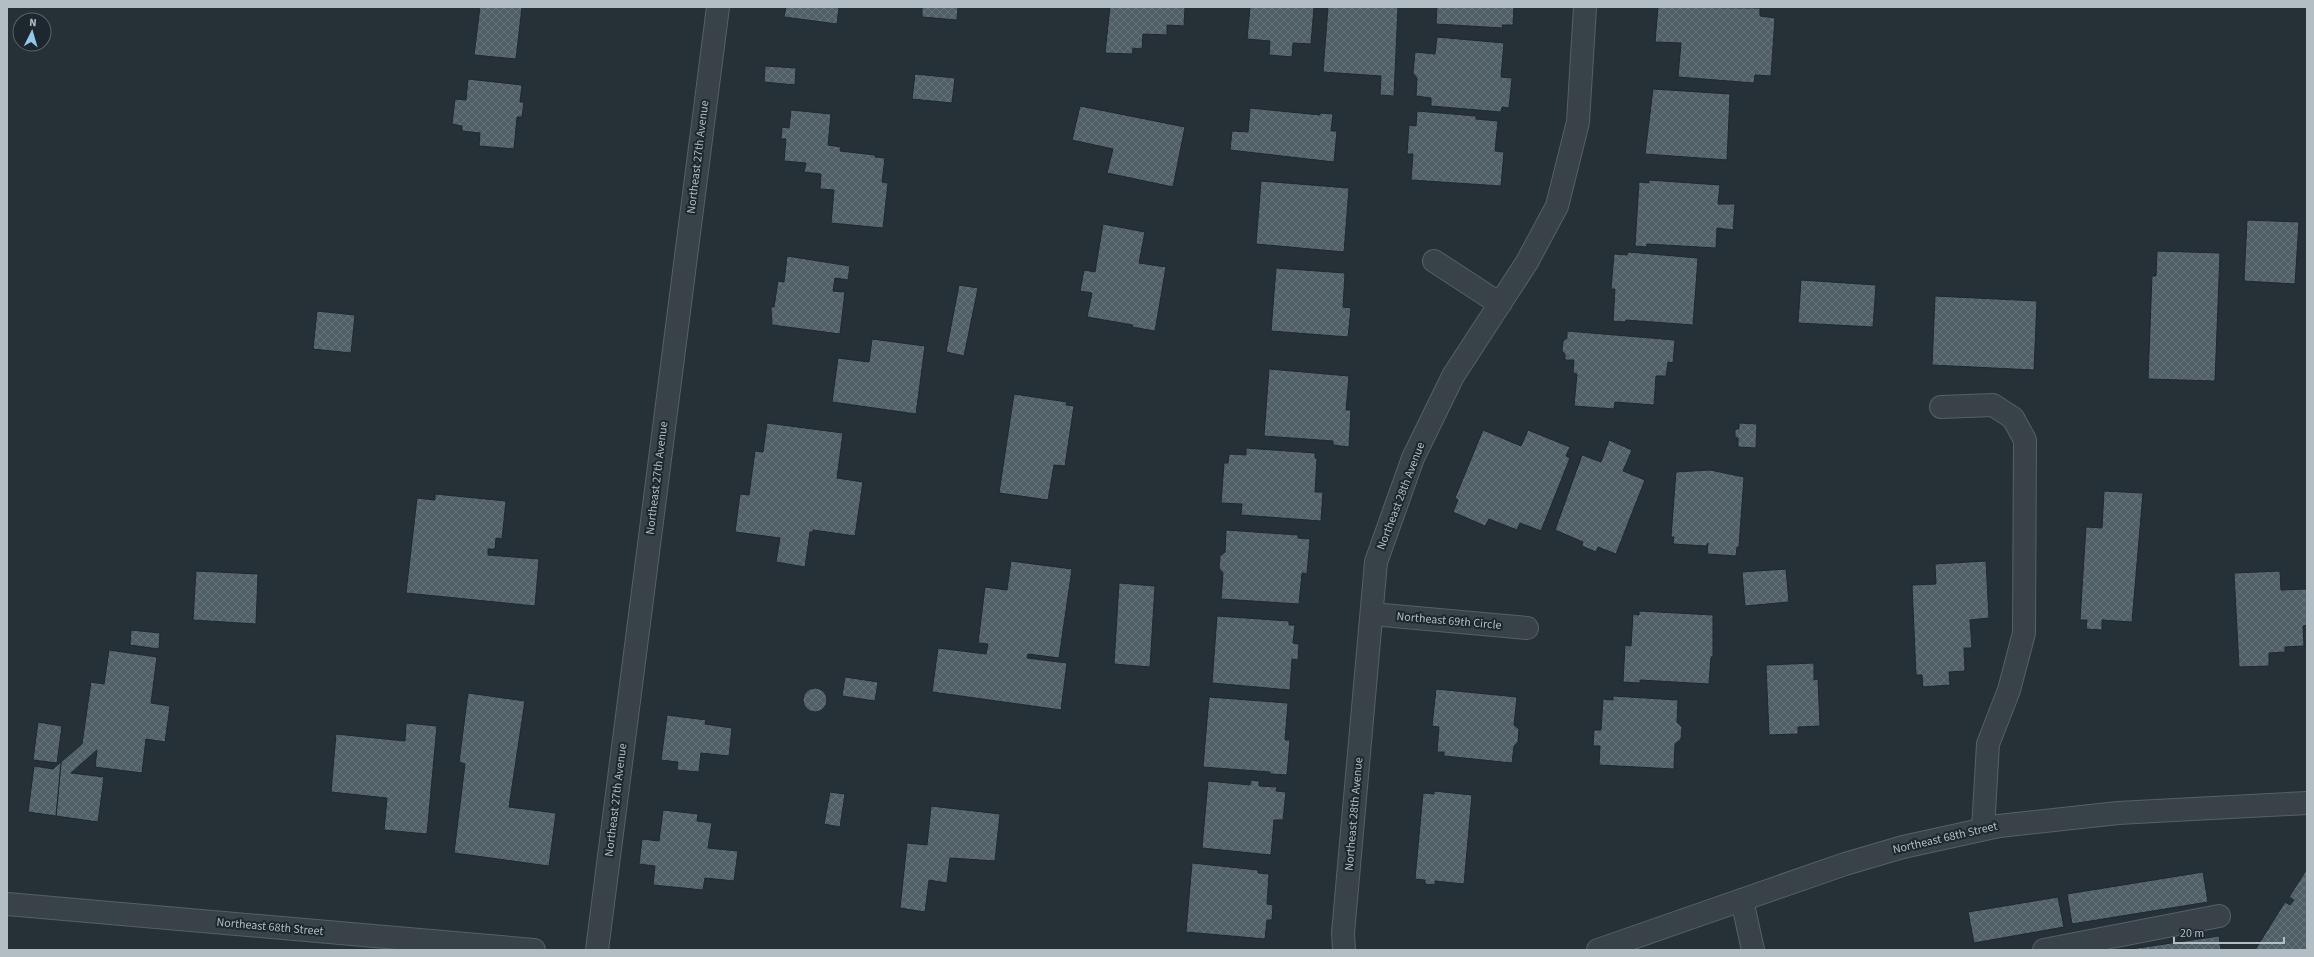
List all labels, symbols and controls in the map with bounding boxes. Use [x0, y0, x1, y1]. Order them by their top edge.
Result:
north arrow [12, 12, 52, 52]
text: N [29, 15, 37, 30]
street label: Northeast 27th Avenue [683, 99, 713, 215]
street label: Northeast 27th Avenue [642, 420, 672, 536]
street label: Northeast 28th Avenue [1373, 440, 1429, 552]
street label: Northeast 69th Circle [1396, 608, 1502, 634]
street label: Northeast 27th Avenue [601, 742, 631, 858]
street label: Northeast 28th Avenue [1341, 756, 1367, 872]
street label: Northeast 68th Street [1891, 818, 1999, 858]
street label: Northeast 68th Street [216, 914, 324, 940]
scale bar [2174, 919, 2284, 945]
text: 20 m [2180, 925, 2204, 942]

